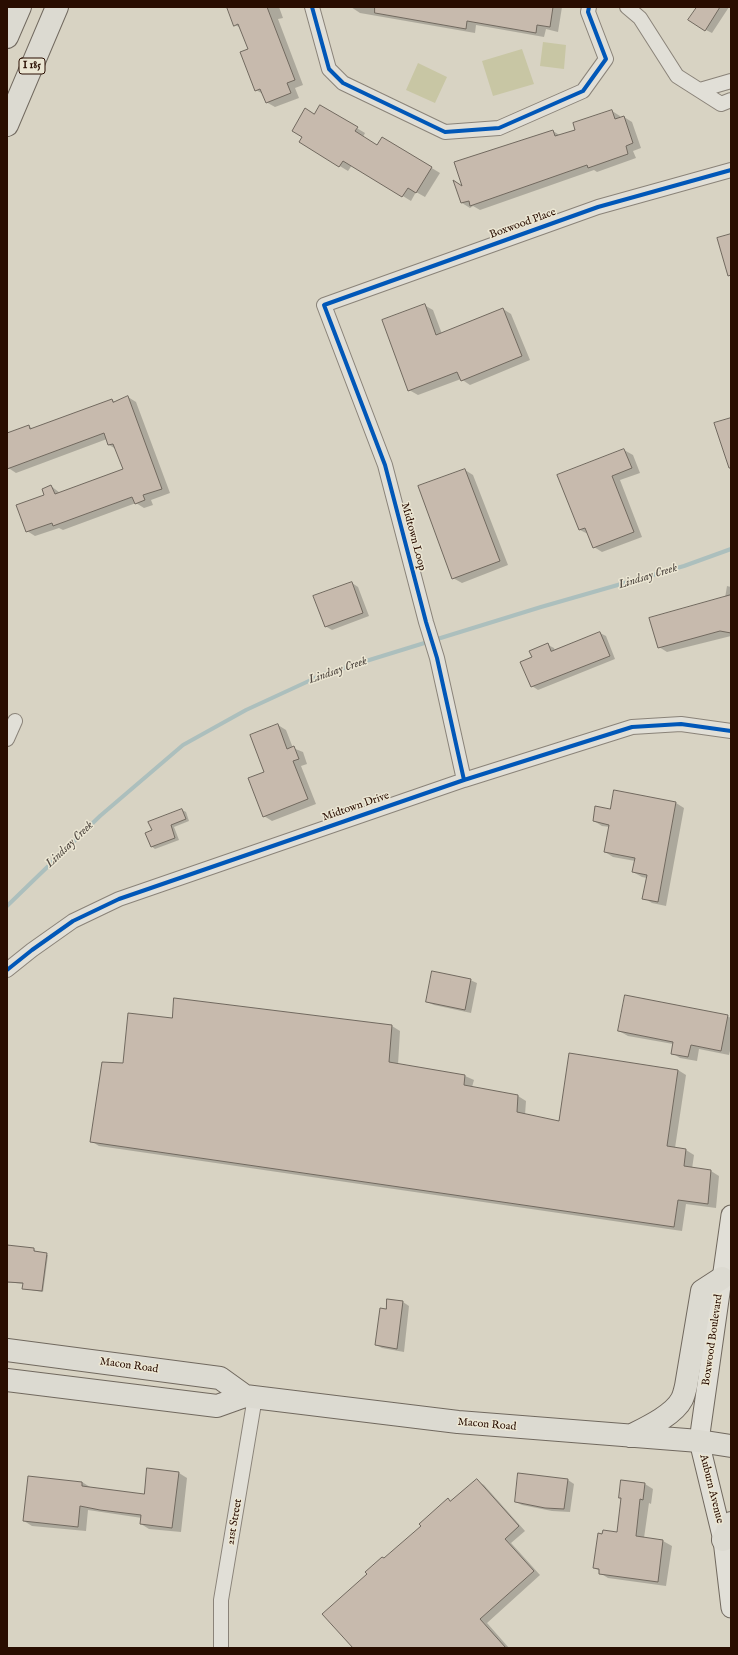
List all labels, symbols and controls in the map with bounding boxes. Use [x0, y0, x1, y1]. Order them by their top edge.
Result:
road number: I 185 [19, 58, 45, 74]
street label: Boxwood Place [488, 206, 558, 242]
street label: Midtown Loop [398, 502, 428, 572]
water label: Lindsay Creek [617, 561, 679, 593]
water label: Lindsay Creek [307, 654, 369, 688]
street label: Midtown Drive [321, 789, 391, 825]
water label: Lindsay Creek [43, 819, 97, 871]
street label: Boxwood Boulevard [700, 1293, 726, 1387]
street label: Macon Road [99, 1355, 159, 1377]
street label: Macon Road [457, 1416, 517, 1434]
street label: Auburn Avenue [696, 1453, 726, 1525]
street label: 21st Street [224, 1498, 246, 1546]

